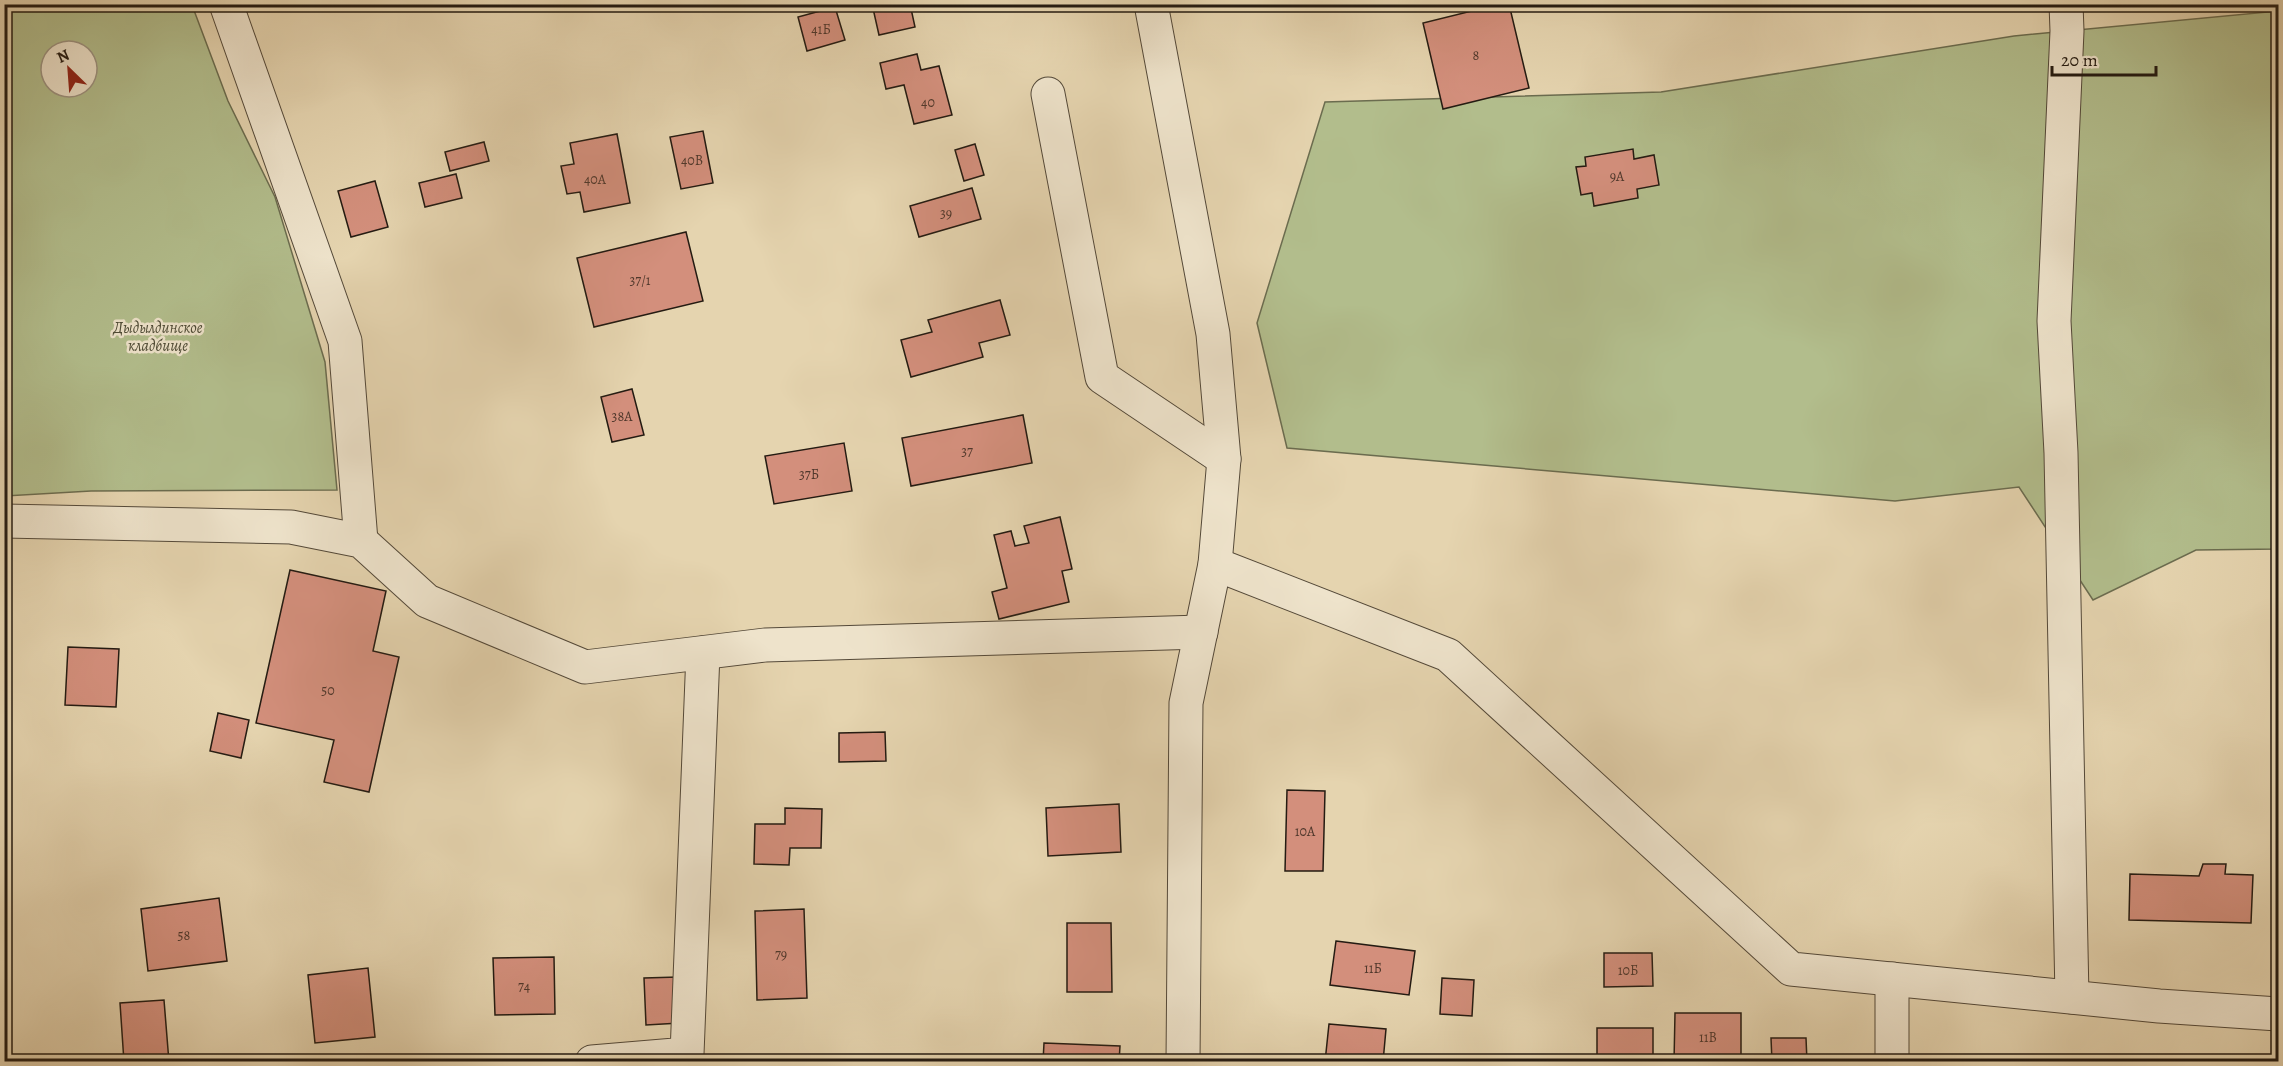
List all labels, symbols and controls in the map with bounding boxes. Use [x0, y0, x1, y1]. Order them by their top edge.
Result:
house number: 41Б [811, 20, 831, 39]
north arrow [39, 39, 99, 99]
scale bar [2052, 39, 2156, 77]
text: N [53, 44, 73, 69]
house number: 8 [1473, 46, 1480, 65]
text: 20 m [2061, 48, 2098, 72]
house number: 40 [921, 93, 935, 112]
house number: 40В [681, 151, 703, 170]
house number: 9А [1610, 167, 1625, 186]
house number: 40А [584, 170, 607, 189]
house number: 39 [940, 204, 952, 223]
house number: 37/1 [629, 271, 651, 290]
park label: Дыдылдинское кладбище [112, 317, 203, 357]
house number: 38А [612, 407, 633, 426]
house number: 37 [961, 442, 973, 461]
house number: 37Б [799, 465, 819, 484]
house number: 50 [321, 681, 335, 700]
house number: 10А [1295, 822, 1316, 841]
house number: 58 [178, 926, 191, 945]
house number: 79 [775, 945, 787, 964]
house number: 11Б [1364, 959, 1382, 978]
house number: 10Б [1618, 961, 1638, 980]
house number: 74 [518, 977, 530, 996]
house number: 11В [1699, 1028, 1717, 1047]

